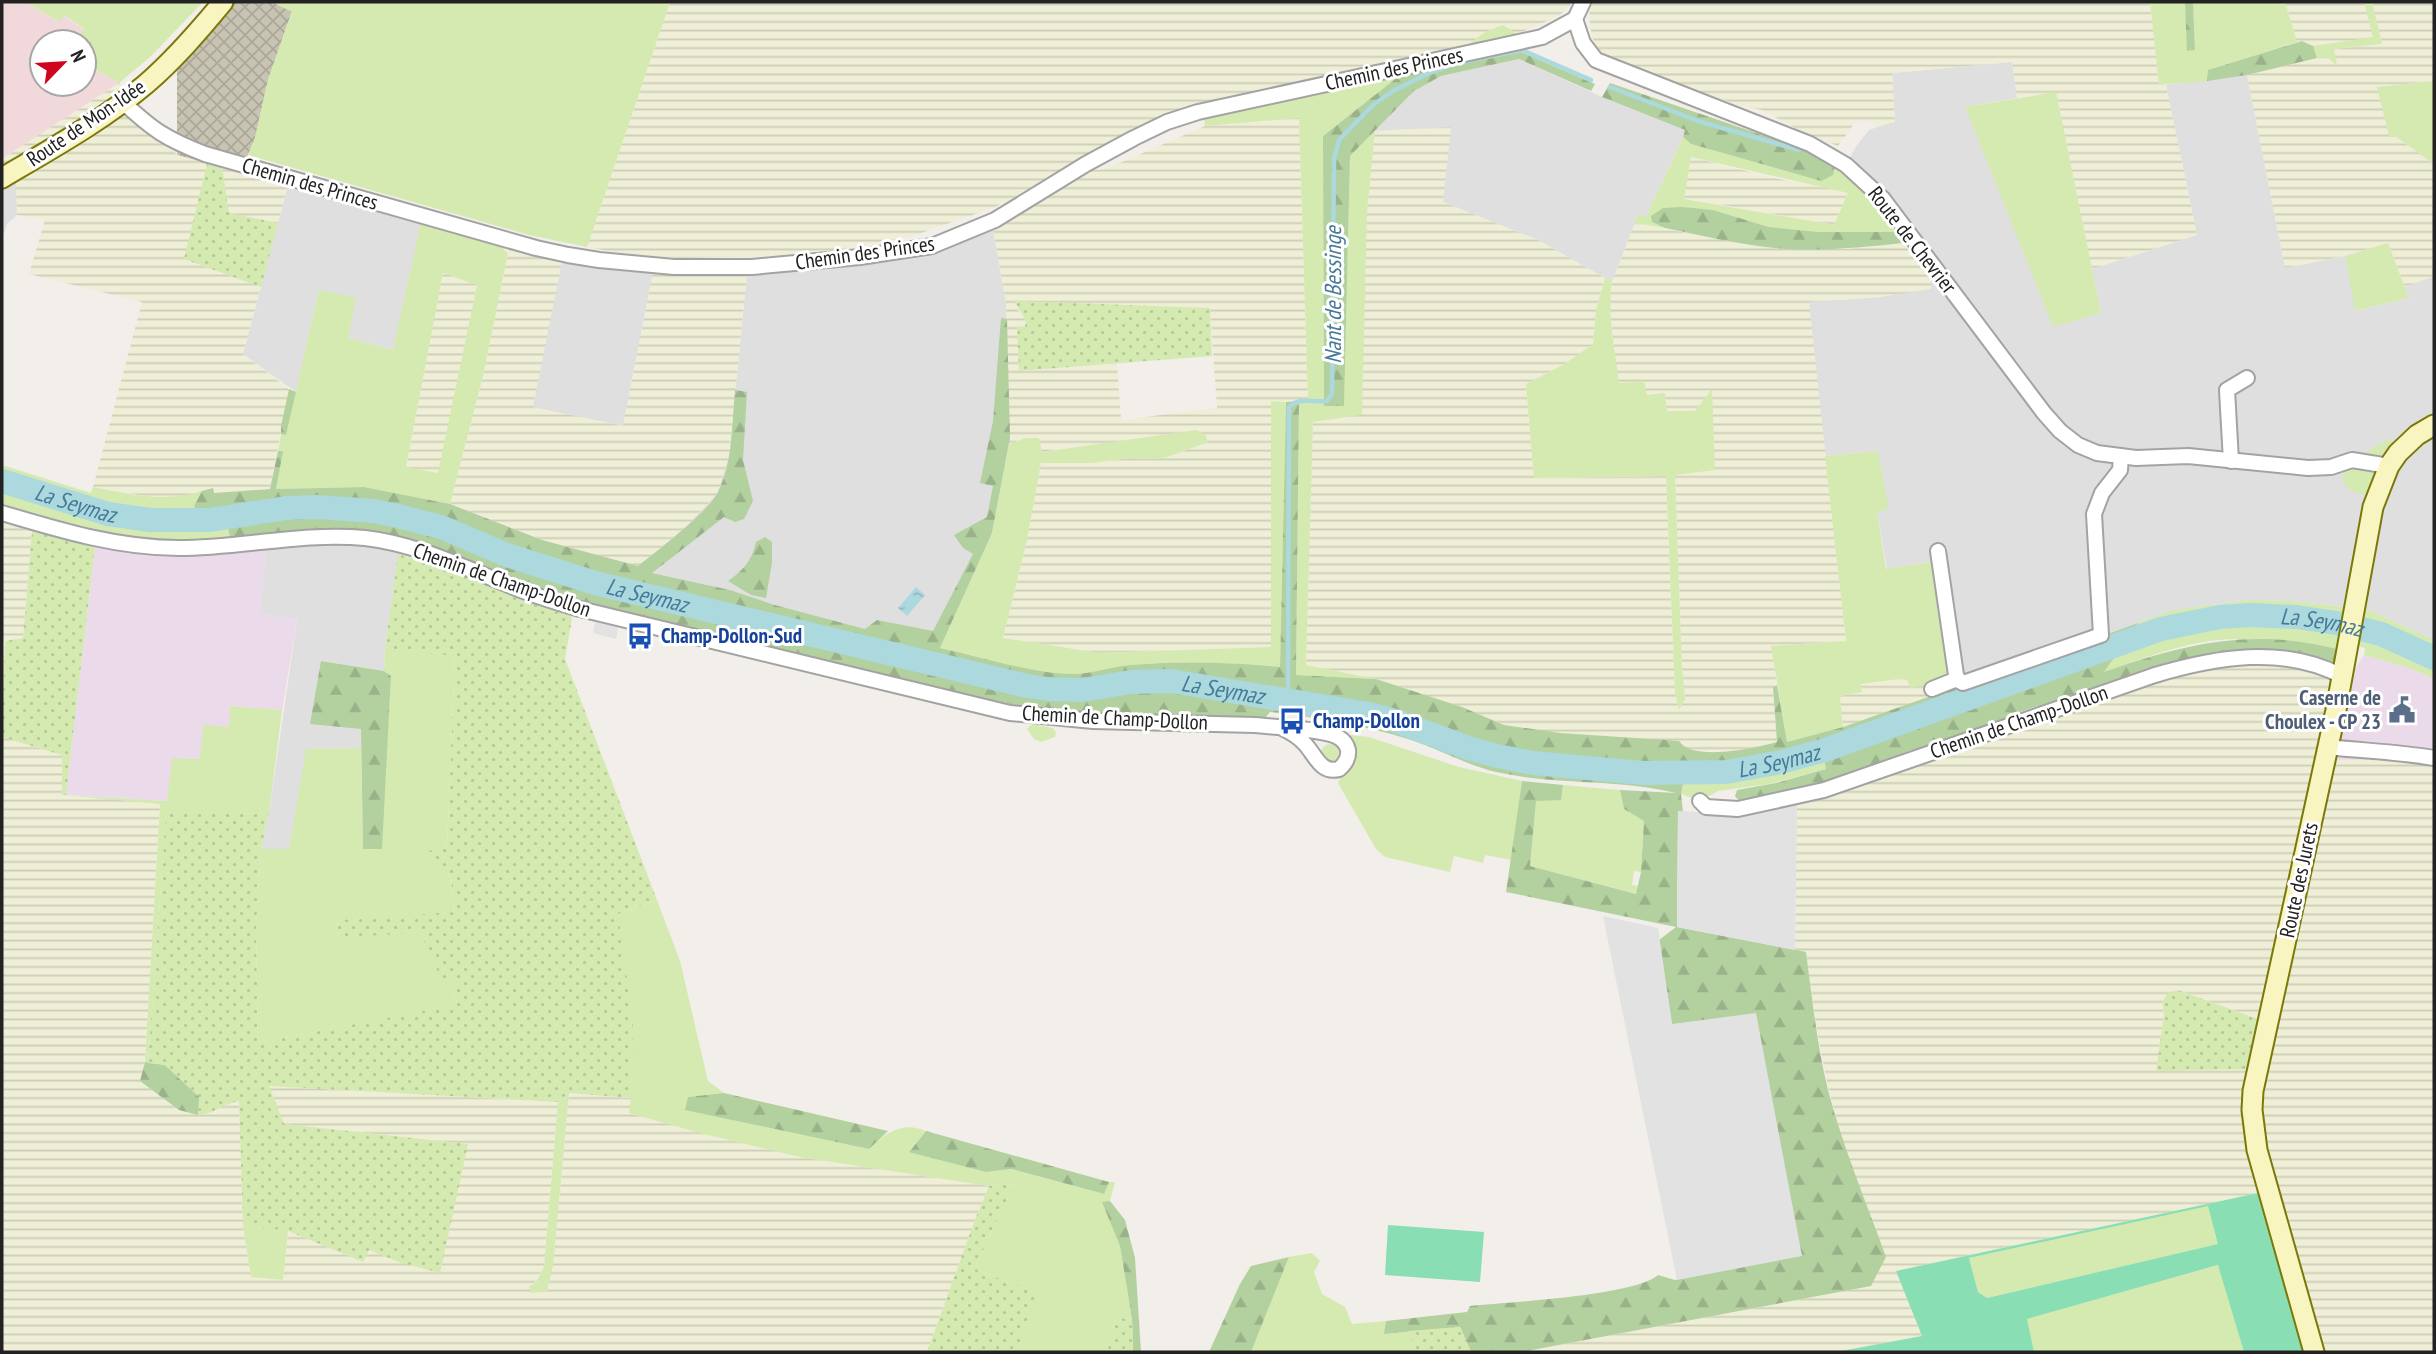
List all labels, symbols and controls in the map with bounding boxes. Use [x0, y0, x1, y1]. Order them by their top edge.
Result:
north arrow [28, 28, 98, 98]
street label: Chemin des Princes [1323, 41, 1465, 96]
text: N [65, 46, 91, 66]
street label: Route de Mon-Idée [21, 73, 150, 172]
street label: Chemin des Princes [239, 151, 381, 216]
street label: Route de Chevrier [1862, 181, 1963, 299]
water label: Nant de Bessinge [1318, 225, 1347, 364]
street label: Chemin des Princes [794, 229, 936, 276]
water label: La Seymaz [32, 477, 120, 529]
street label: Chemin de Champ-Dollon [410, 536, 594, 623]
water label: La Seymaz [603, 571, 694, 619]
water label: La Seymaz [2280, 601, 2369, 644]
bus stop icon: Champ-Dollon-Sud [625, 621, 655, 651]
place label: Champ-Dollon-Sud [661, 622, 802, 649]
water label: La Seymaz [1179, 668, 1269, 711]
street label: Chemin de Champ-Dollon [1927, 678, 2111, 765]
place label: Caserne de Choulex - CP 23 [2265, 684, 2381, 735]
public building icon: Caserne de Choulex - CP 23 [2387, 695, 2417, 725]
street label: Chemin de Champ-Dollon [1021, 699, 1209, 736]
bus stop icon: Champ-Dollon [1277, 706, 1307, 736]
place label: Champ-Dollon [1313, 707, 1420, 734]
water label: La Seymaz [1735, 736, 1825, 784]
street label: Route des Jurets [2273, 820, 2324, 940]

